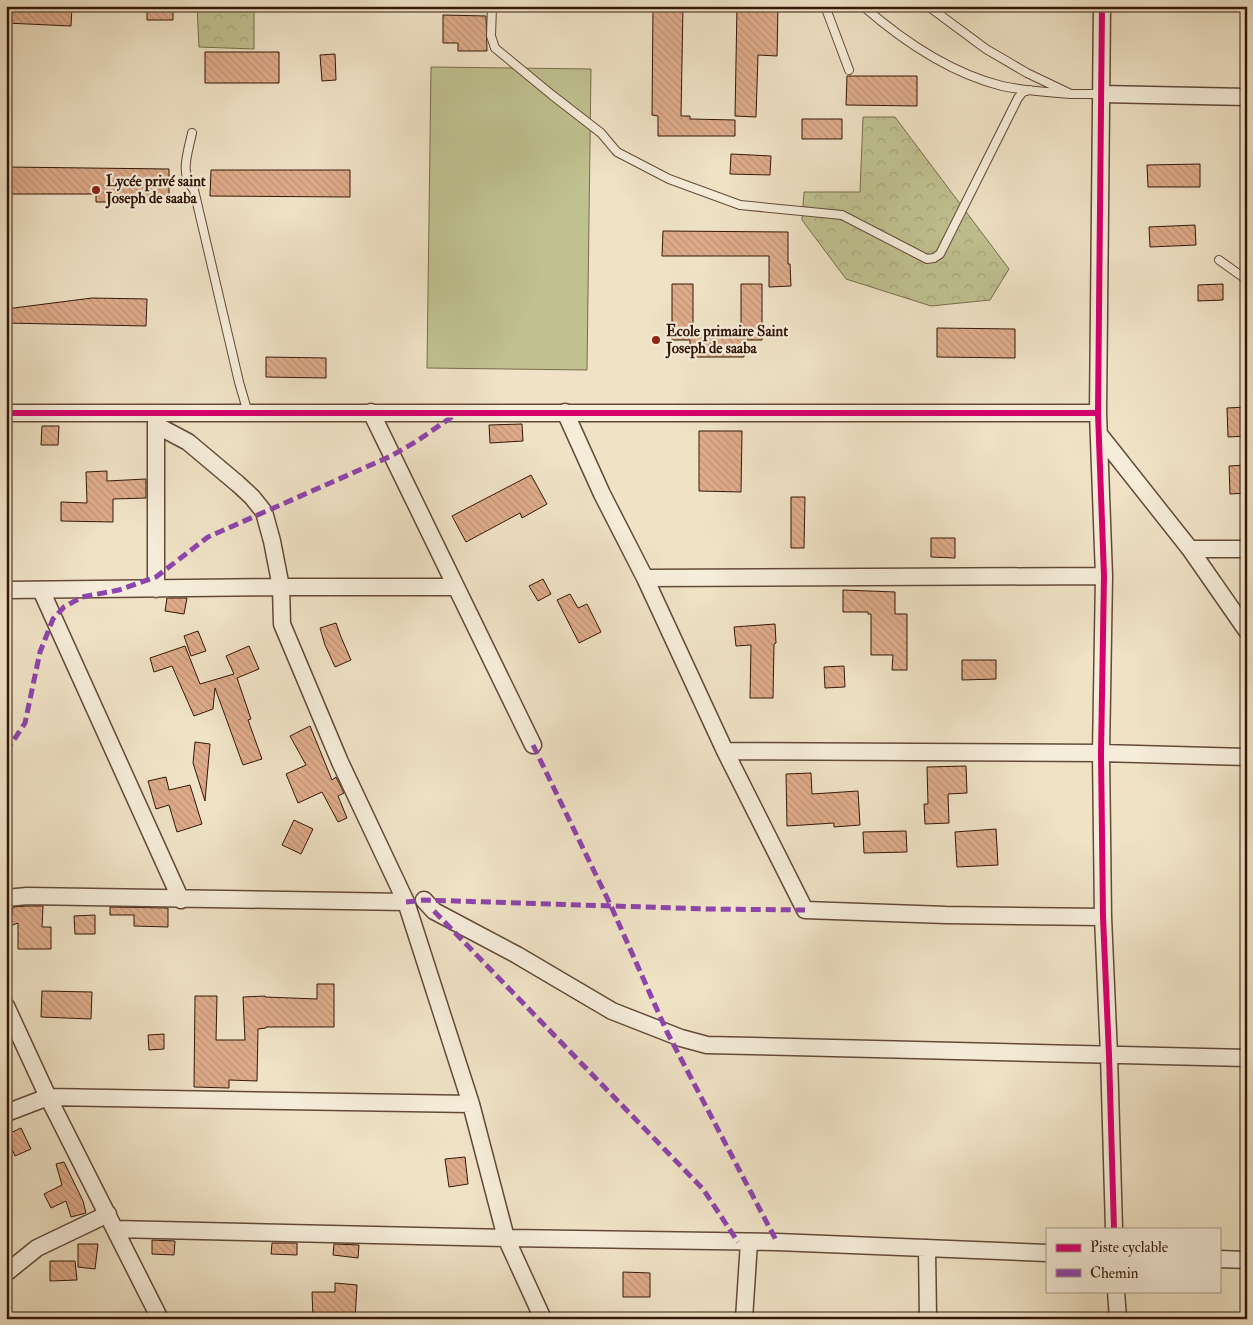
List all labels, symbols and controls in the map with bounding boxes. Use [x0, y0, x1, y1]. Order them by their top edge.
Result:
place label: Lycée privé saint Joseph de saaba [105, 172, 206, 209]
marker: Lycée privé saint Joseph de saaba [90, 184, 102, 196]
place label: Ecole primaire Saint Joseph de saaba [665, 322, 788, 359]
marker: Ecole primaire Saint Joseph de saaba [650, 334, 662, 346]
legend [1046, 1228, 1220, 1292]
text: Piste cyclable [1090, 1238, 1168, 1257]
text: Chemin [1090, 1264, 1139, 1283]

